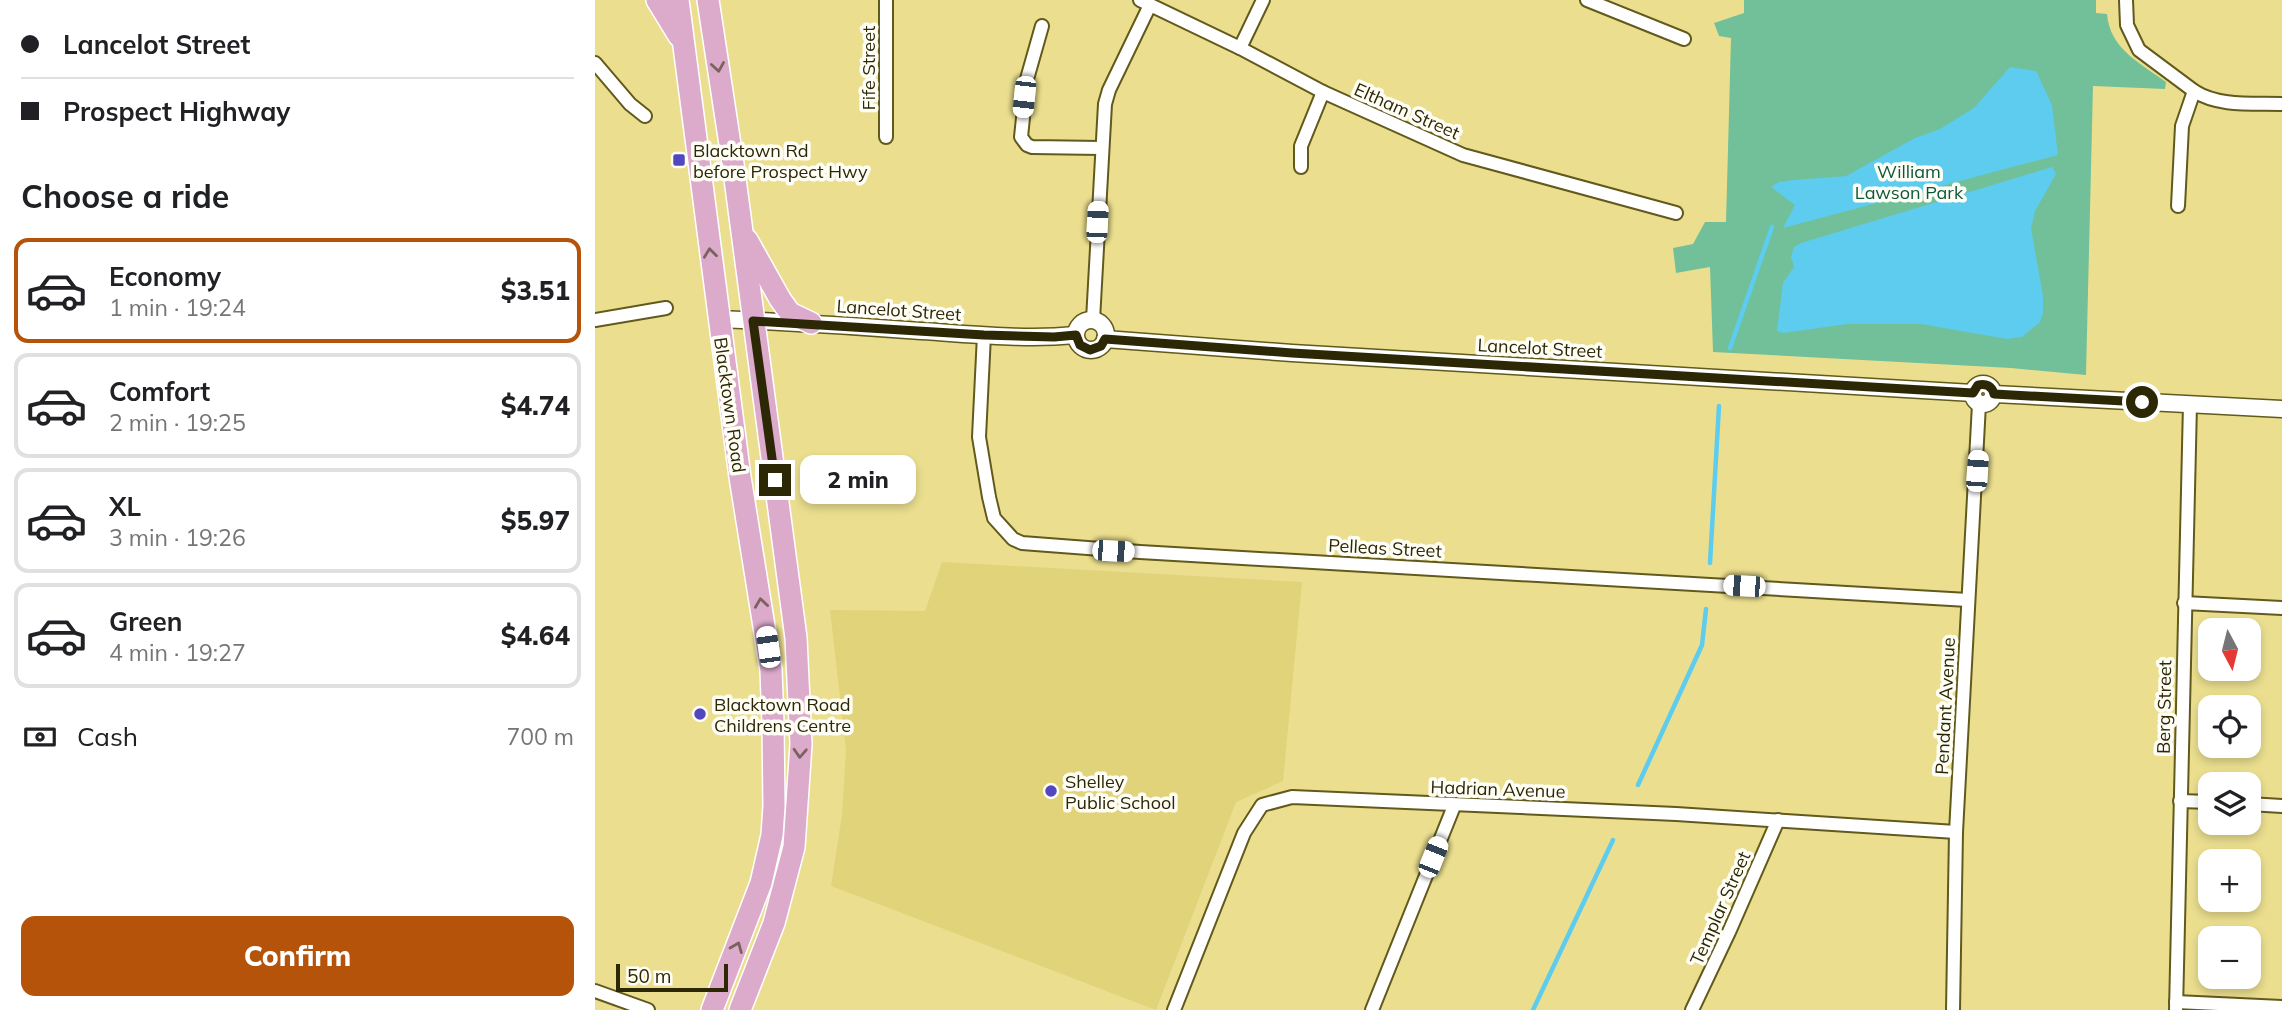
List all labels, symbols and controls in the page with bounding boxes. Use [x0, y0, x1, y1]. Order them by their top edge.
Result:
street label: Fife Street [857, 26, 880, 110]
text: Lancelot Street [63, 28, 250, 61]
one-way arrow [710, 62, 725, 73]
car [1012, 75, 1037, 119]
street label: Eltham Street [1351, 78, 1463, 144]
text: Prospect Highway [63, 95, 290, 128]
place label: Blacktown Rd before Prospect Hwy [693, 139, 868, 183]
marker: Blacktown Rd before Prospect Hwy [671, 152, 687, 168]
park label: William Lawson Park [1855, 160, 1964, 204]
text: Choose a ride [21, 176, 229, 216]
car [1086, 200, 1109, 244]
one-way arrow [703, 247, 718, 259]
icon: car [25, 259, 88, 322]
text: Economy [109, 260, 221, 293]
text: $3.51 [501, 274, 570, 307]
text: 1 min · 19:24 [109, 293, 246, 322]
street label: Lancelot Street [836, 294, 962, 326]
street label: Lancelot Street [1477, 333, 1603, 363]
street label: Blacktown Road [709, 336, 751, 474]
icon: car [25, 374, 88, 437]
text: Comfort [109, 375, 210, 408]
route start [2126, 386, 2158, 418]
text: $4.74 [501, 389, 570, 422]
text: 2 min · 19:25 [109, 408, 246, 437]
car [1966, 449, 1989, 493]
callout: 2 min [799, 456, 915, 504]
route end [759, 464, 791, 496]
text: 2 min [827, 465, 889, 494]
icon: car [25, 489, 88, 552]
text: XL [109, 490, 141, 523]
text: $5.97 [501, 504, 570, 537]
text: 3 min · 19:26 [109, 523, 246, 552]
street label: Pelleas Street [1328, 534, 1442, 562]
car [1092, 539, 1135, 563]
car [1723, 574, 1766, 598]
one-way arrow [754, 597, 769, 609]
icon: car [25, 604, 88, 667]
text: Green [109, 605, 182, 638]
north arrow [2198, 618, 2261, 681]
map controls [2198, 618, 2261, 989]
text: $4.64 [501, 619, 570, 652]
car [755, 625, 782, 669]
street label: Pendant Avenue [1930, 637, 1960, 775]
text: 4 min · 19:27 [109, 638, 246, 667]
street label: Berg Street [2152, 660, 2176, 754]
place label: Blacktown Road Childrens Centre [714, 693, 851, 737]
button: locate [2198, 695, 2261, 758]
marker: Blacktown Road Childrens Centre [692, 706, 708, 722]
icon: cash [21, 718, 59, 756]
text: Cash [77, 720, 138, 753]
text: 700 m [506, 722, 574, 751]
one-way arrow [792, 748, 807, 759]
place label: Shelley Public School [1065, 770, 1175, 814]
button: layers [2198, 772, 2261, 835]
street label: Hadrian Avenue [1430, 775, 1566, 803]
marker: Shelley Public School [1043, 783, 1059, 799]
car [1416, 834, 1451, 880]
street label: Templar Street [1685, 848, 1755, 968]
button: + [2198, 849, 2261, 912]
button: Confirm [21, 916, 574, 996]
button: − [2198, 926, 2261, 989]
one-way arrow [729, 941, 743, 953]
scale bar [616, 961, 728, 993]
text: 50 m [627, 964, 671, 988]

